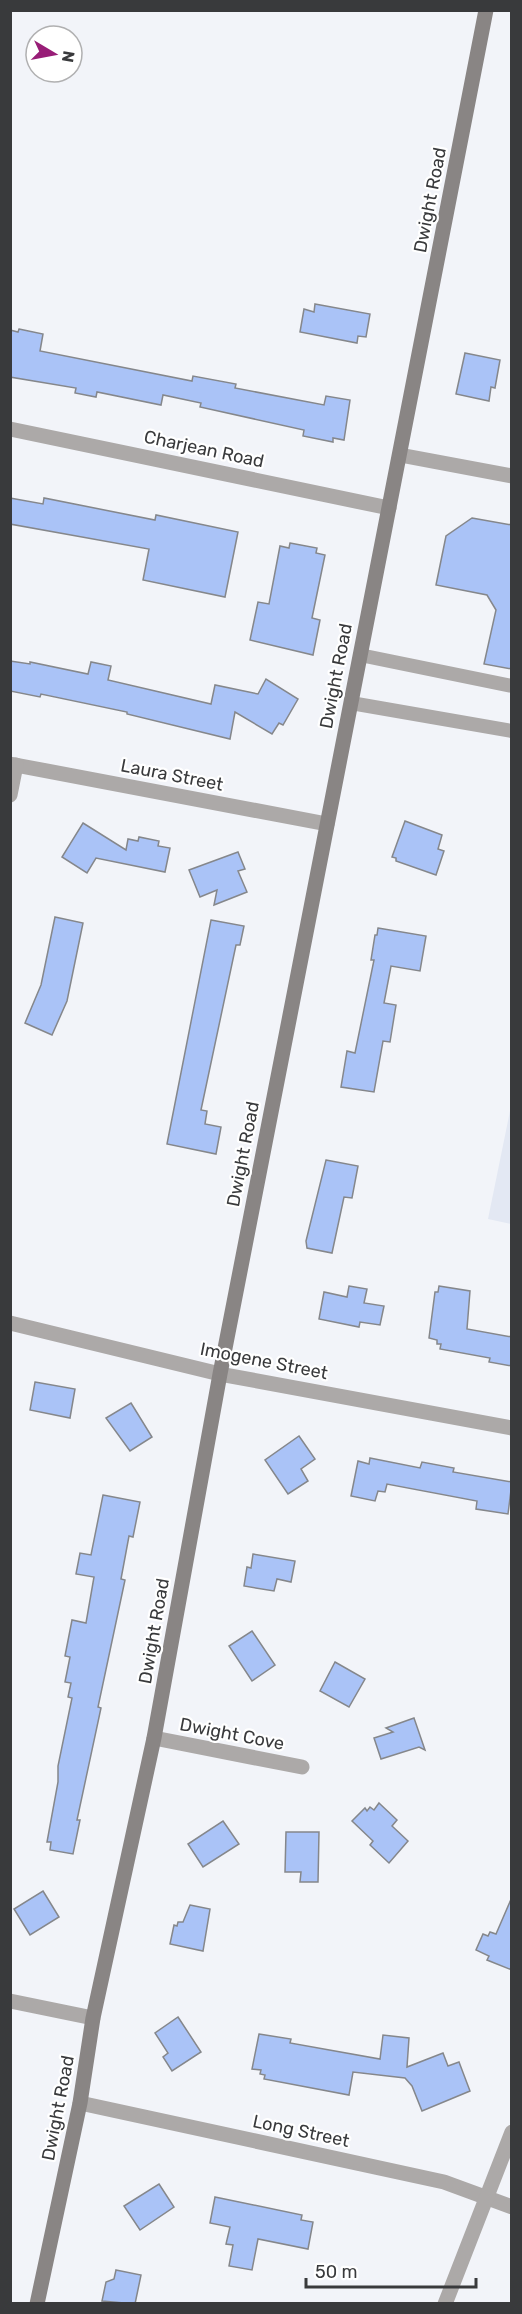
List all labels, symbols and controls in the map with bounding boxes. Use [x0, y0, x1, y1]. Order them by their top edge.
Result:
north arrow [24, 24, 84, 84]
text: N [58, 49, 79, 64]
street label: Dwight Road [409, 145, 451, 255]
street label: Charjean Road [142, 426, 266, 472]
street label: Dwight Road [315, 621, 357, 731]
street label: Laura Street [119, 754, 225, 796]
street label: Dwight Road [222, 1099, 264, 1209]
street label: Imogene Street [198, 1338, 330, 1384]
street label: Dwight Road [134, 1576, 174, 1686]
street label: Dwight Cove [178, 1713, 286, 1755]
street label: Dwight Road [37, 2053, 79, 2163]
street label: Long Street [251, 2110, 351, 2152]
scale bar [306, 2251, 476, 2289]
text: 50 m [315, 2261, 358, 2283]

